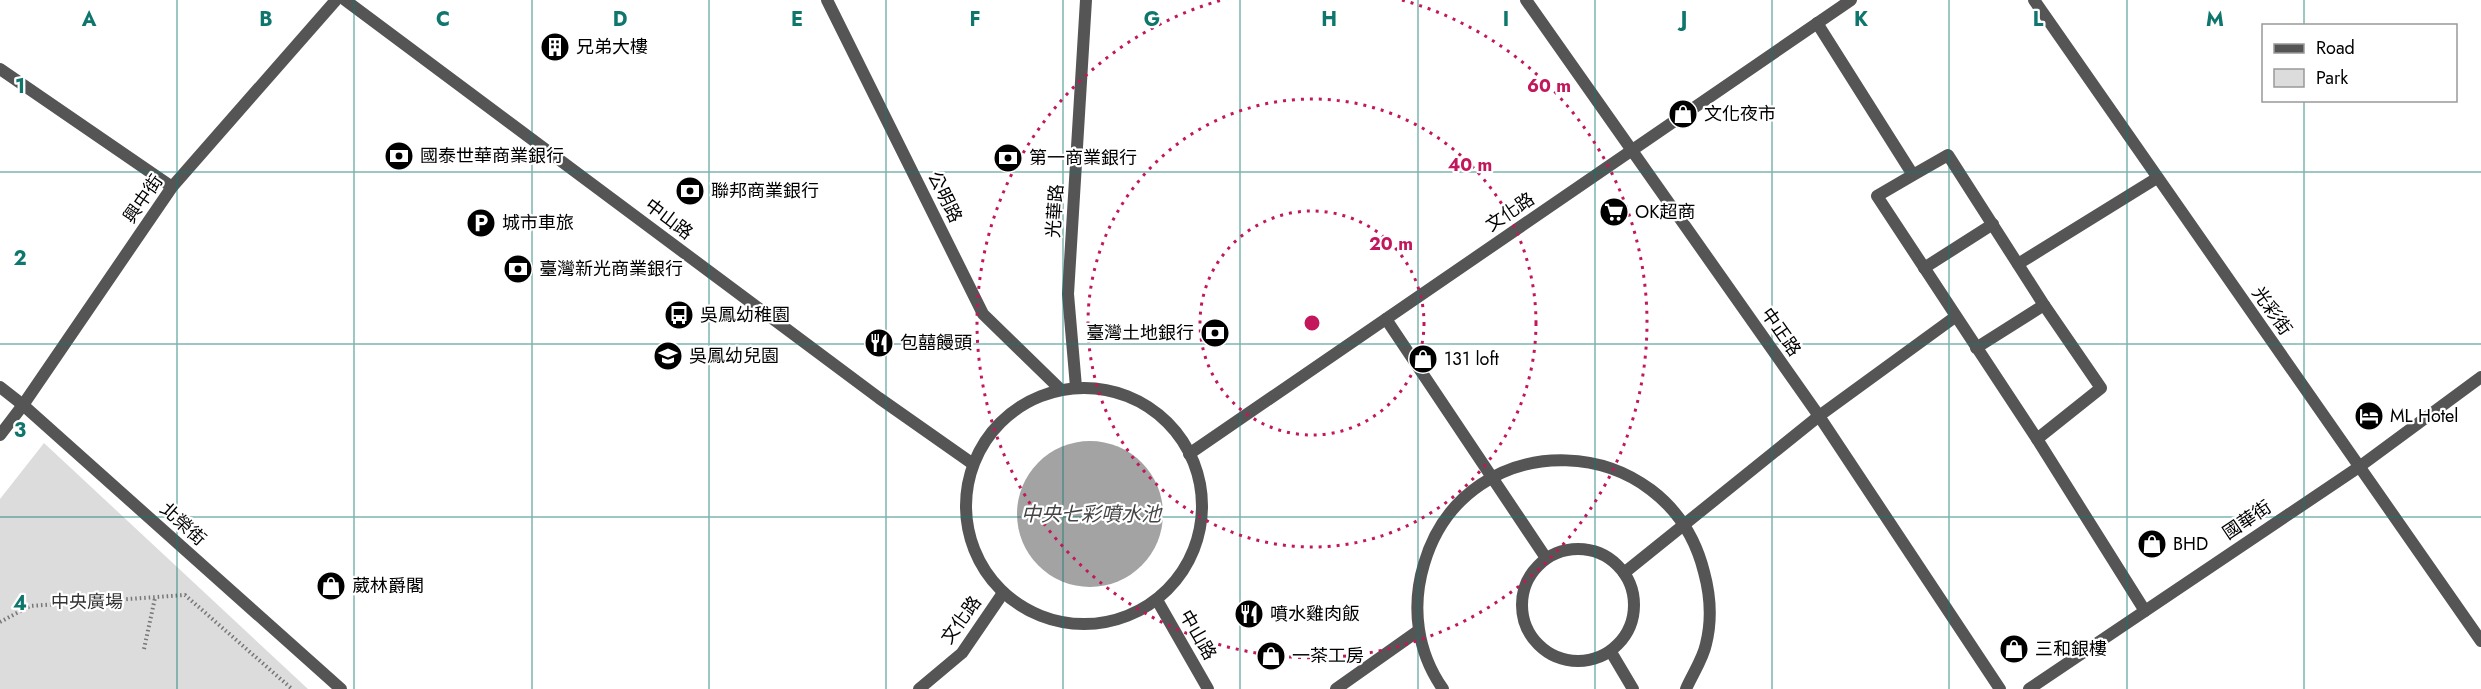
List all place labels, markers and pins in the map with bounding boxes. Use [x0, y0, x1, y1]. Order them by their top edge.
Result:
building icon: 兄弟大樓 [539, 31, 571, 63]
place label: 兄弟大樓 [576, 34, 648, 60]
shop icon: 文化夜市 [1667, 98, 1699, 130]
place label: 文化夜市 [1704, 101, 1776, 127]
bank icon: 國泰世華商業銀行 [383, 140, 415, 172]
bank icon: 第一商業銀行 [992, 142, 1024, 174]
place label: 國泰世華商業銀行 [420, 143, 564, 169]
place label: 第一商業銀行 [1029, 145, 1137, 171]
bank icon: 聯邦商業銀行 [674, 175, 706, 207]
place label: 聯邦商業銀行 [711, 178, 819, 204]
supermarket icon: OK超商 [1598, 196, 1630, 228]
place label: OK超商 [1635, 199, 1695, 225]
parking icon: 城市車旅 [465, 207, 497, 239]
place label: 城市車旅 [502, 210, 574, 236]
bank icon: 臺灣新光商業銀行 [502, 253, 534, 285]
place label: 臺灣新光商業銀行 [539, 256, 683, 282]
bus stop icon: 吳鳳幼稚園 [663, 299, 695, 331]
place label: 吳鳳幼稚園 [700, 302, 790, 328]
centre of rings [1302, 313, 1322, 333]
bank icon: 臺灣土地銀行 [1199, 317, 1231, 349]
place label: 臺灣土地銀行 [1086, 320, 1194, 346]
restaurant icon: 包囍饅頭 [863, 327, 895, 359]
place label: 包囍饅頭 [900, 330, 972, 356]
school or university icon: 吳鳳幼兒園 [652, 340, 684, 372]
place label: 吳鳳幼兒園 [689, 343, 779, 369]
shop icon: 131 loft [1407, 343, 1439, 375]
place label: 131 loft [1444, 346, 1500, 372]
hotel icon: ML Hotel [2353, 400, 2385, 432]
place label: ML Hotel [2390, 403, 2459, 429]
shop icon: BHD [2136, 528, 2168, 560]
place label: BHD [2173, 531, 2208, 557]
shop icon: 葳林爵閣 [315, 570, 347, 602]
place label: 葳林爵閣 [352, 573, 424, 599]
restaurant icon: 噴水雞肉飯 [1233, 598, 1265, 630]
place label: 噴水雞肉飯 [1270, 601, 1360, 627]
shop icon: 三和銀樓 [1998, 633, 2030, 665]
place label: 三和銀樓 [2035, 636, 2107, 662]
shop icon: 一茶工房 [1255, 640, 1287, 672]
place label: 一茶工房 [1292, 643, 1364, 669]

